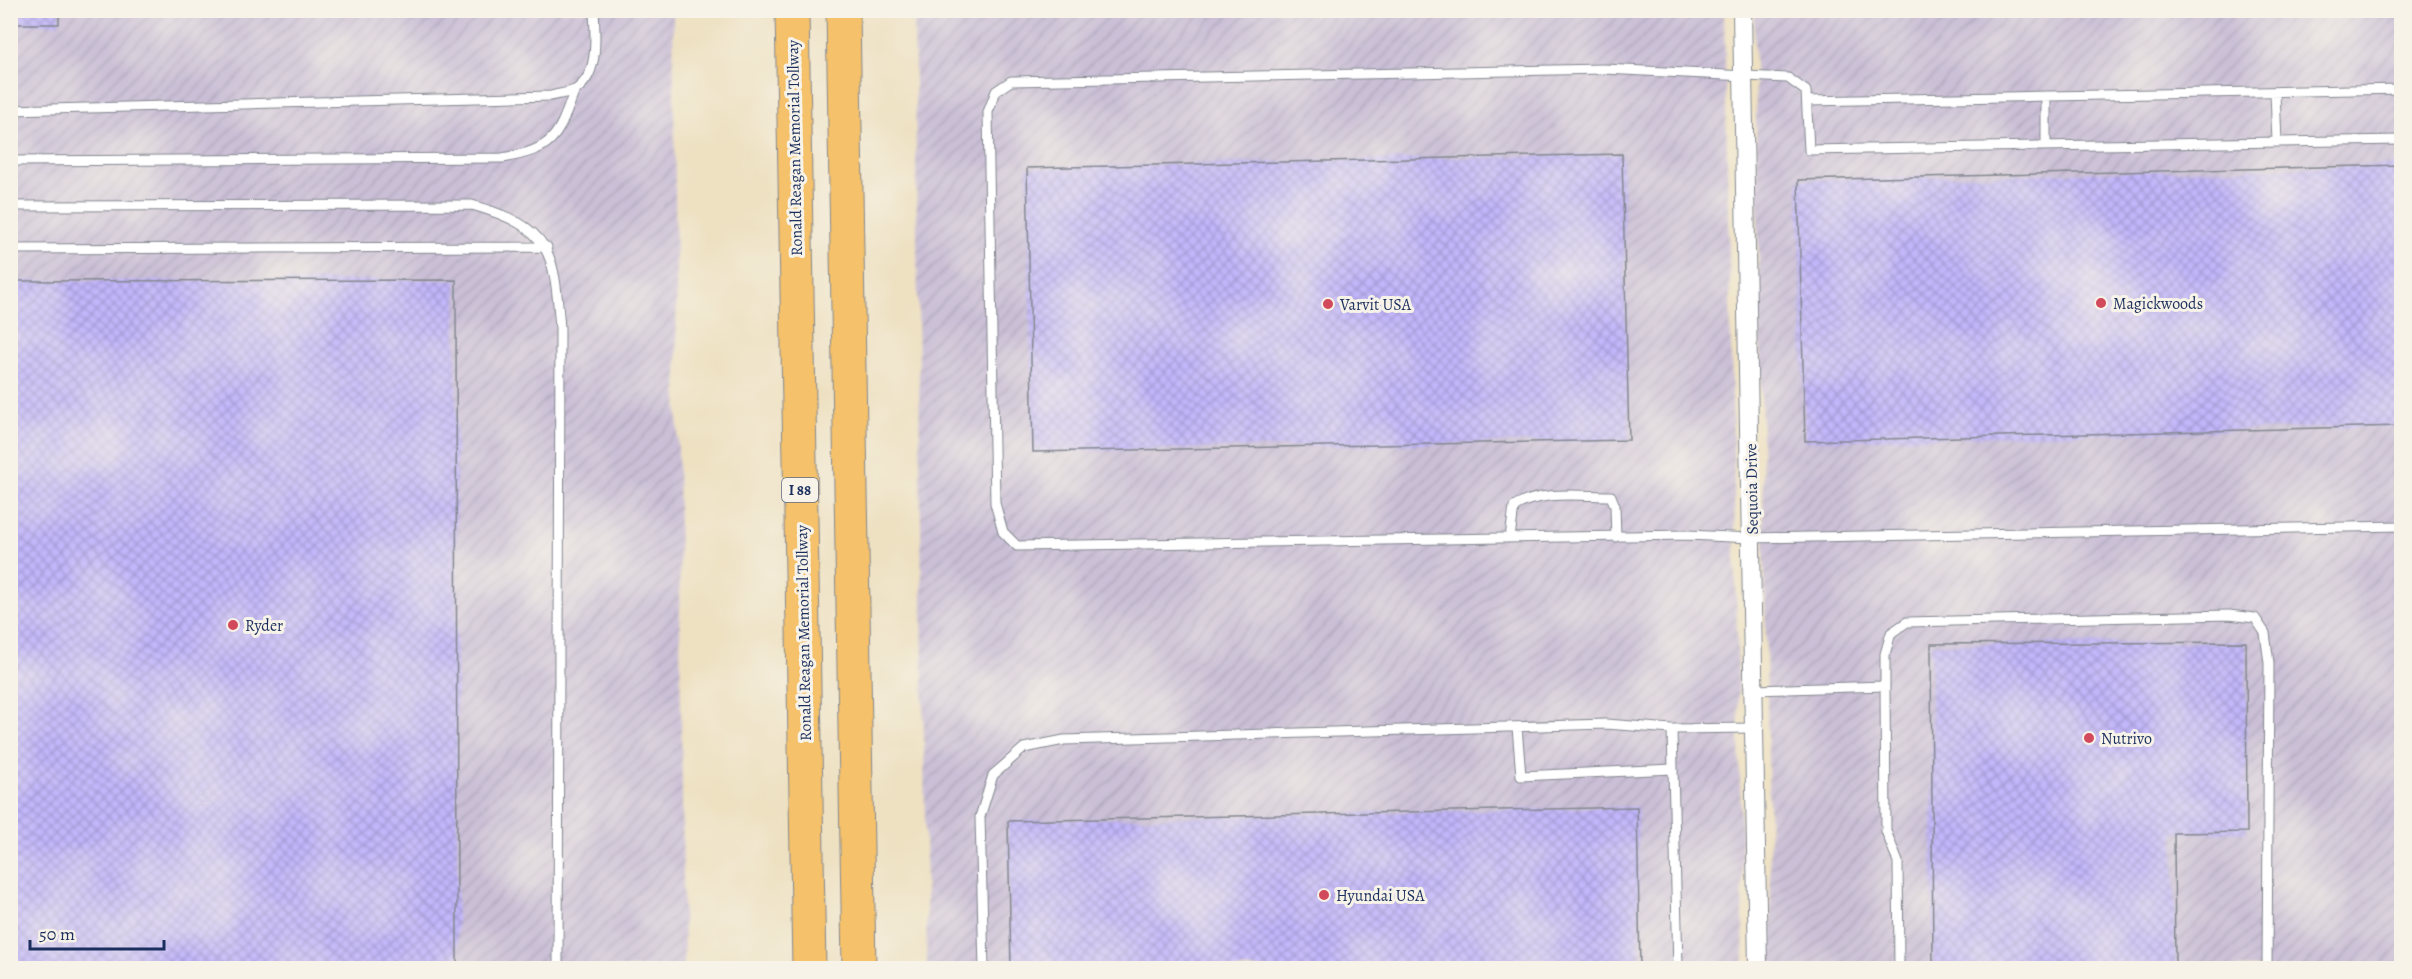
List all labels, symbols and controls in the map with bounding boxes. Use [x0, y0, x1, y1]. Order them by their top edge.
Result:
street label: Ronald Reagan Memorial Tollway [782, 39, 808, 256]
place label: Magickwoods [2113, 293, 2203, 315]
place label: Varvit USA [1339, 294, 1412, 316]
marker: Magickwoods [2094, 296, 2108, 310]
marker: Varvit USA [1321, 297, 1335, 311]
street label: Sequoia Drive [1740, 443, 1764, 535]
road number: I 88 [782, 478, 818, 502]
street label: Ronald Reagan Memorial Tollway [791, 524, 817, 741]
place label: Ryder [245, 615, 283, 637]
marker: Ryder [226, 618, 240, 632]
place label: Nutrivo [2101, 728, 2152, 750]
marker: Nutrivo [2082, 731, 2096, 745]
place label: Hyundai USA [1336, 885, 1425, 907]
marker: Hyundai USA [1317, 888, 1331, 902]
scale bar [30, 913, 164, 951]
text: 50 m [39, 922, 75, 946]

